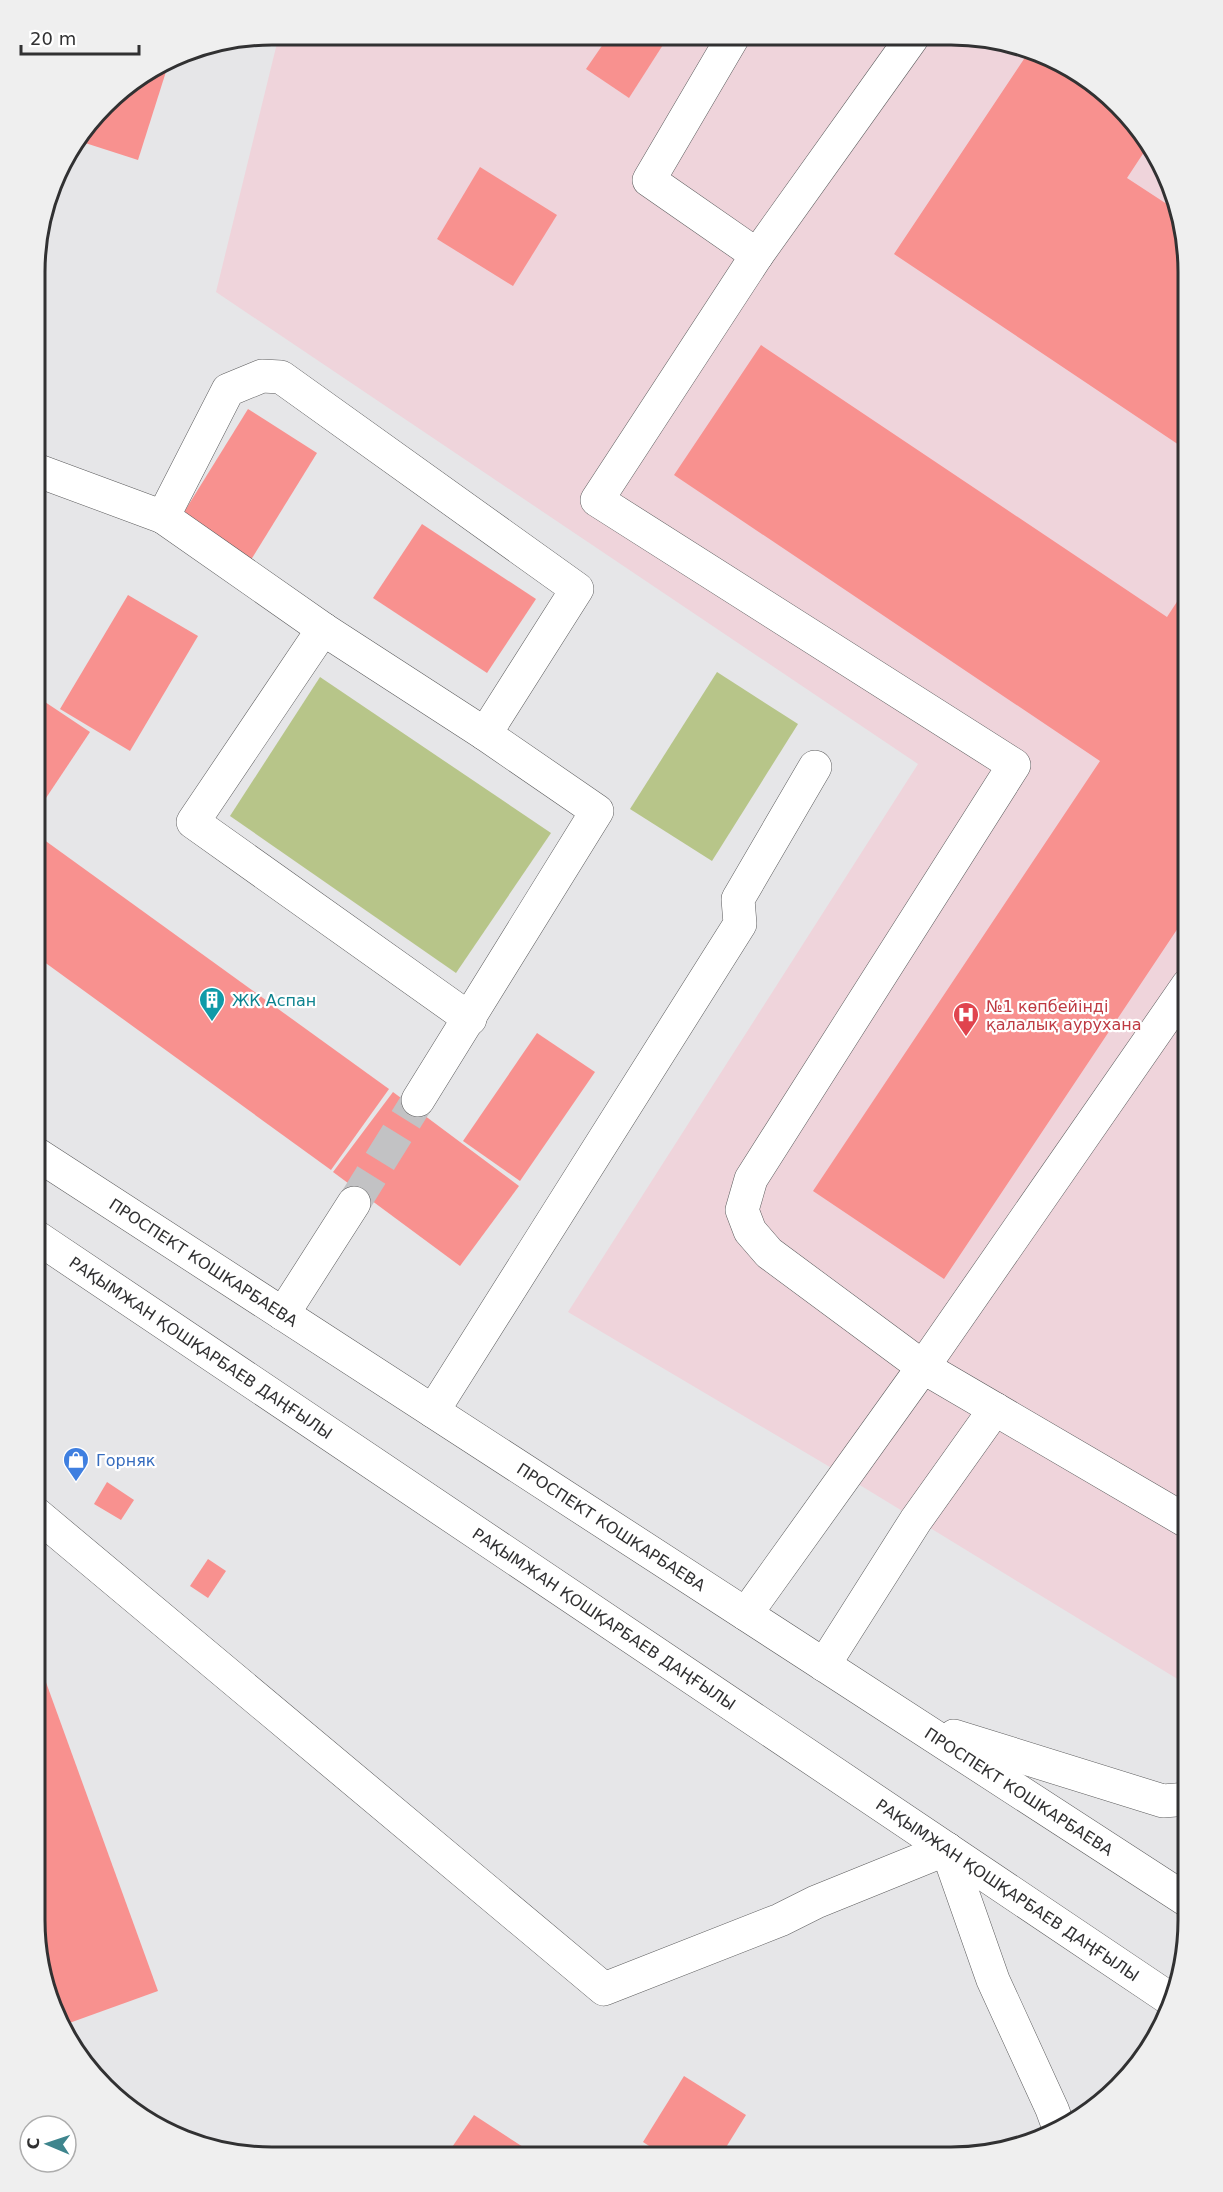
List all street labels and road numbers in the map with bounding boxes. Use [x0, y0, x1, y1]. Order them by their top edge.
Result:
street label: ПРОСПЕКТ КОШКАРБАЕВА [106, 1194, 301, 1330]
street label: РАҚЫМЖАН ҚОШҚАРБАЕВ ДАҢҒЫЛЫ [66, 1252, 336, 1443]
street label: ПРОСПЕКТ КОШКАРБАЕВА [514, 1459, 709, 1595]
street label: РАҚЫМЖАН ҚОШҚАРБАЕВ ДАҢҒЫЛЫ [469, 1524, 739, 1714]
street label: ПРОСПЕКТ КОШКАРБАЕВА [921, 1723, 1117, 1859]
street label: РАҚЫМЖАН ҚОШҚАРБАЕВ ДАҢҒЫЛЫ [873, 1795, 1143, 1985]

